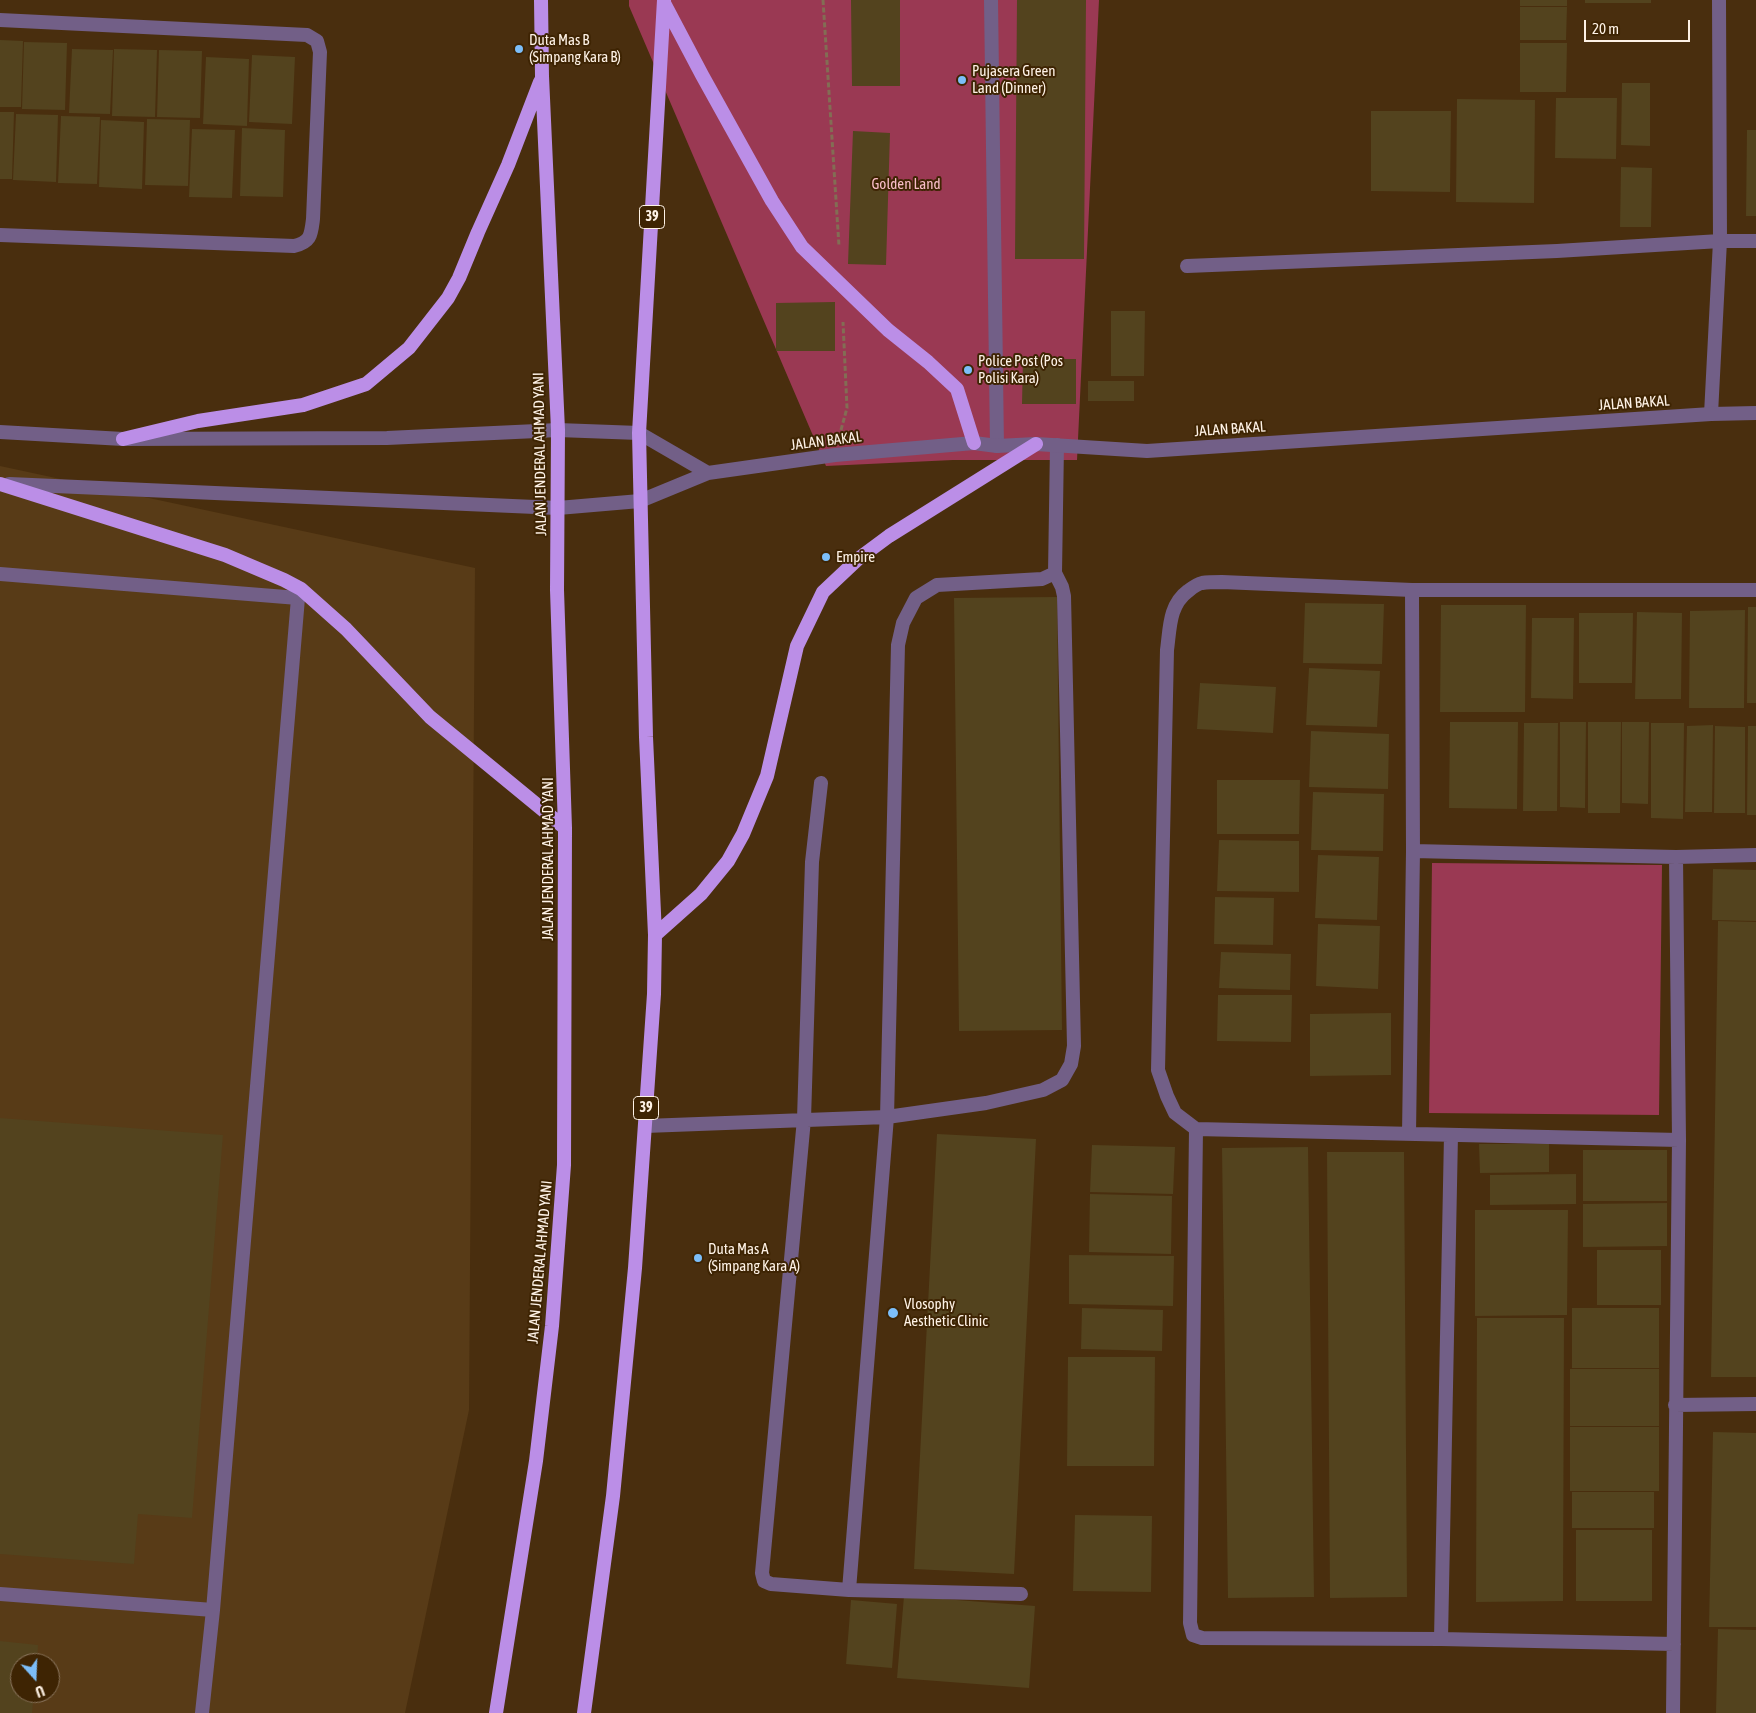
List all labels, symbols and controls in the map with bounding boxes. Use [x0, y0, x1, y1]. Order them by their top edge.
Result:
scale bar [1586, 10, 1692, 42]
text: 20 m [1592, 20, 1619, 37]
place label: Duta Mas B (Simpang Kara B) [529, 31, 621, 66]
marker: Duta Mas B (Simpang Kara B) [513, 43, 525, 55]
place label: Pujasera Green Land (Dinner) [972, 62, 1055, 97]
marker: Pujasera Green Land (Dinner) [956, 74, 968, 86]
park label: Golden Land [871, 175, 941, 193]
road number: 39 [640, 206, 664, 228]
place label: Police Post (Pos Polisi Kara) [978, 352, 1063, 387]
marker: Police Post (Pos Polisi Kara) [962, 364, 974, 376]
street label: JALAN JENDERAL AHMAD YANI [530, 372, 550, 536]
street label: JALAN BAKAL [1598, 392, 1670, 414]
street label: JALAN BAKAL [1194, 418, 1266, 440]
street label: JALAN BAKAL [790, 428, 862, 454]
place label: Empire [836, 548, 875, 566]
marker: Empire [820, 551, 832, 563]
street label: JALAN JENDERAL AHMAD YANI [539, 777, 557, 941]
road number: 39 [634, 1096, 658, 1120]
street label: JALAN JENDERAL AHMAD YANI [524, 1180, 556, 1344]
place label: Duta Mas A (Simpang Kara A) [708, 1240, 800, 1275]
marker: Duta Mas A (Simpang Kara A) [692, 1252, 704, 1264]
place label: Vlosophy Aesthetic Clinic [904, 1295, 988, 1330]
marker: Vlosophy Aesthetic Clinic [886, 1306, 900, 1320]
north arrow [10, 1653, 60, 1703]
text: U [33, 1682, 46, 1700]

